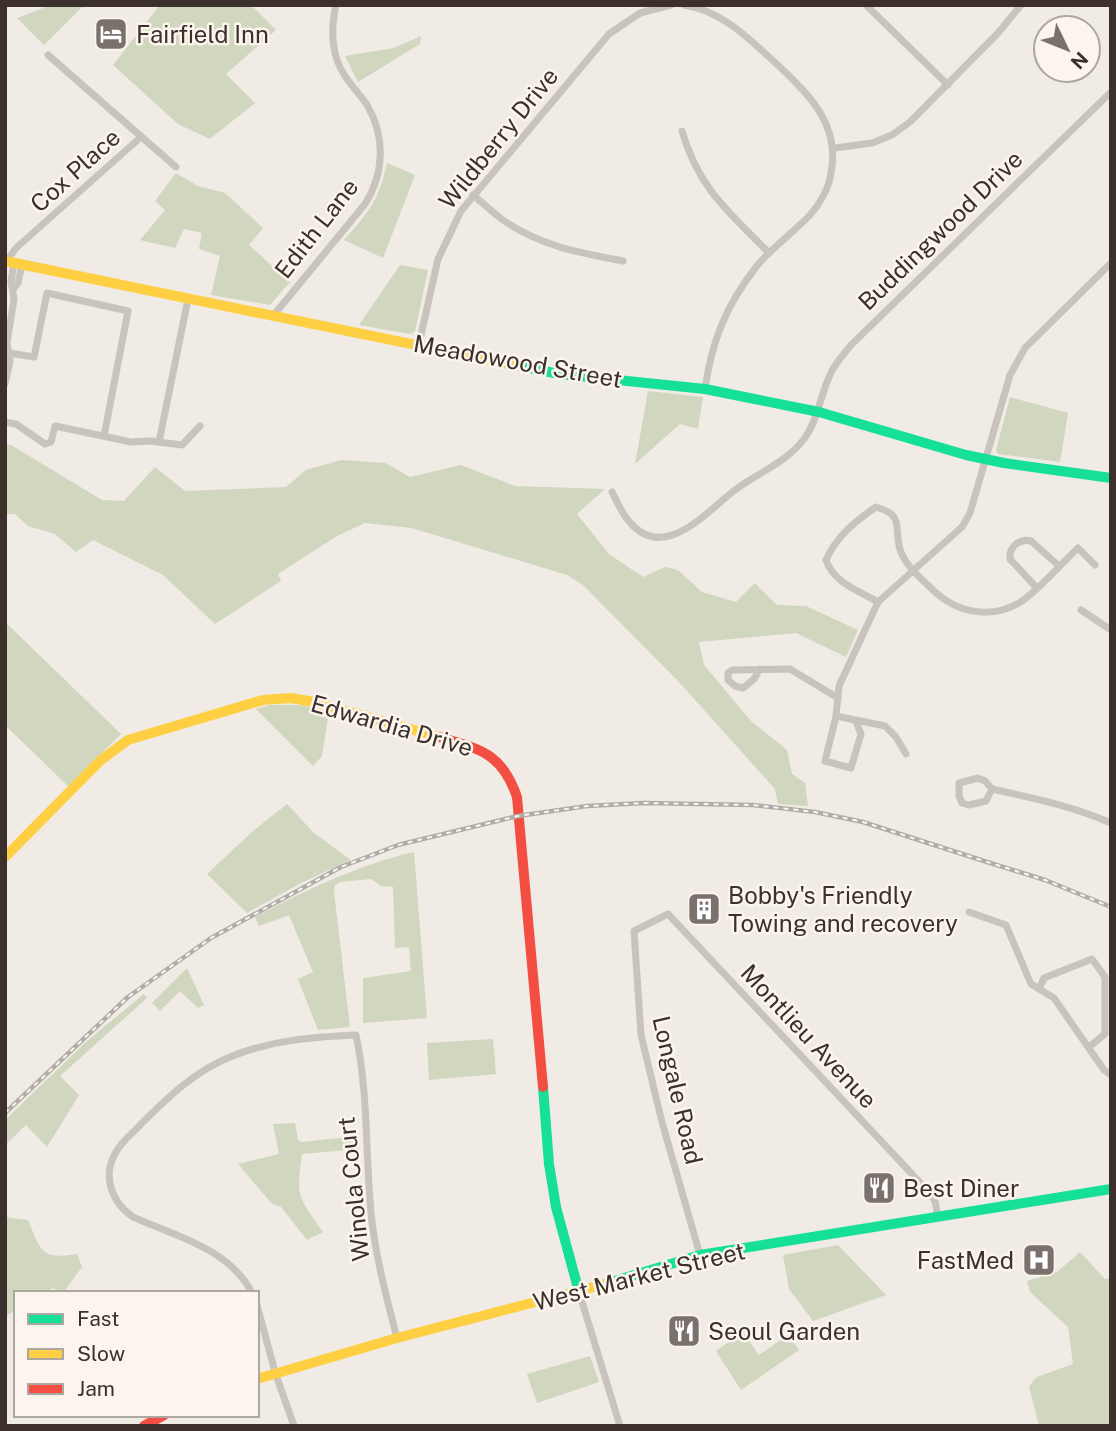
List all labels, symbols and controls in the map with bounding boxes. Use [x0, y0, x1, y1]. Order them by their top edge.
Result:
north arrow [1032, 14, 1102, 84]
hotel icon: Fairfield Inn [92, 15, 130, 53]
place label: Fairfield Inn [136, 20, 269, 48]
text: N [1066, 48, 1093, 74]
street label: Wildberry Drive [433, 62, 563, 214]
street label: Cox Place [24, 123, 126, 217]
street label: Buddingwood Drive [852, 145, 1028, 315]
street label: Edith Lane [269, 173, 363, 283]
street label: Meadowood Street [411, 329, 625, 393]
street label: Edwardia Drive [308, 689, 476, 761]
place label: Bobby's Friendly Towing and recovery [728, 881, 958, 937]
building icon: Bobby's Friendly Towing and recovery [685, 890, 723, 928]
street label: Montlieu Avenue [735, 958, 883, 1114]
street label: Longale Road [647, 1013, 709, 1167]
street label: Winola Court [331, 1115, 375, 1263]
restaurant icon: Best Diner [860, 1169, 898, 1207]
place label: Best Diner [903, 1174, 1019, 1202]
street label: West Market Street [530, 1236, 748, 1316]
hospital icon: FastMed [1020, 1241, 1058, 1279]
place label: FastMed [917, 1246, 1014, 1274]
legend [14, 1291, 259, 1417]
text: Fast [77, 1306, 119, 1331]
restaurant icon: Seoul Garden [665, 1312, 703, 1350]
place label: Seoul Garden [708, 1317, 860, 1345]
text: Slow [77, 1341, 125, 1366]
text: Jam [77, 1376, 115, 1401]

